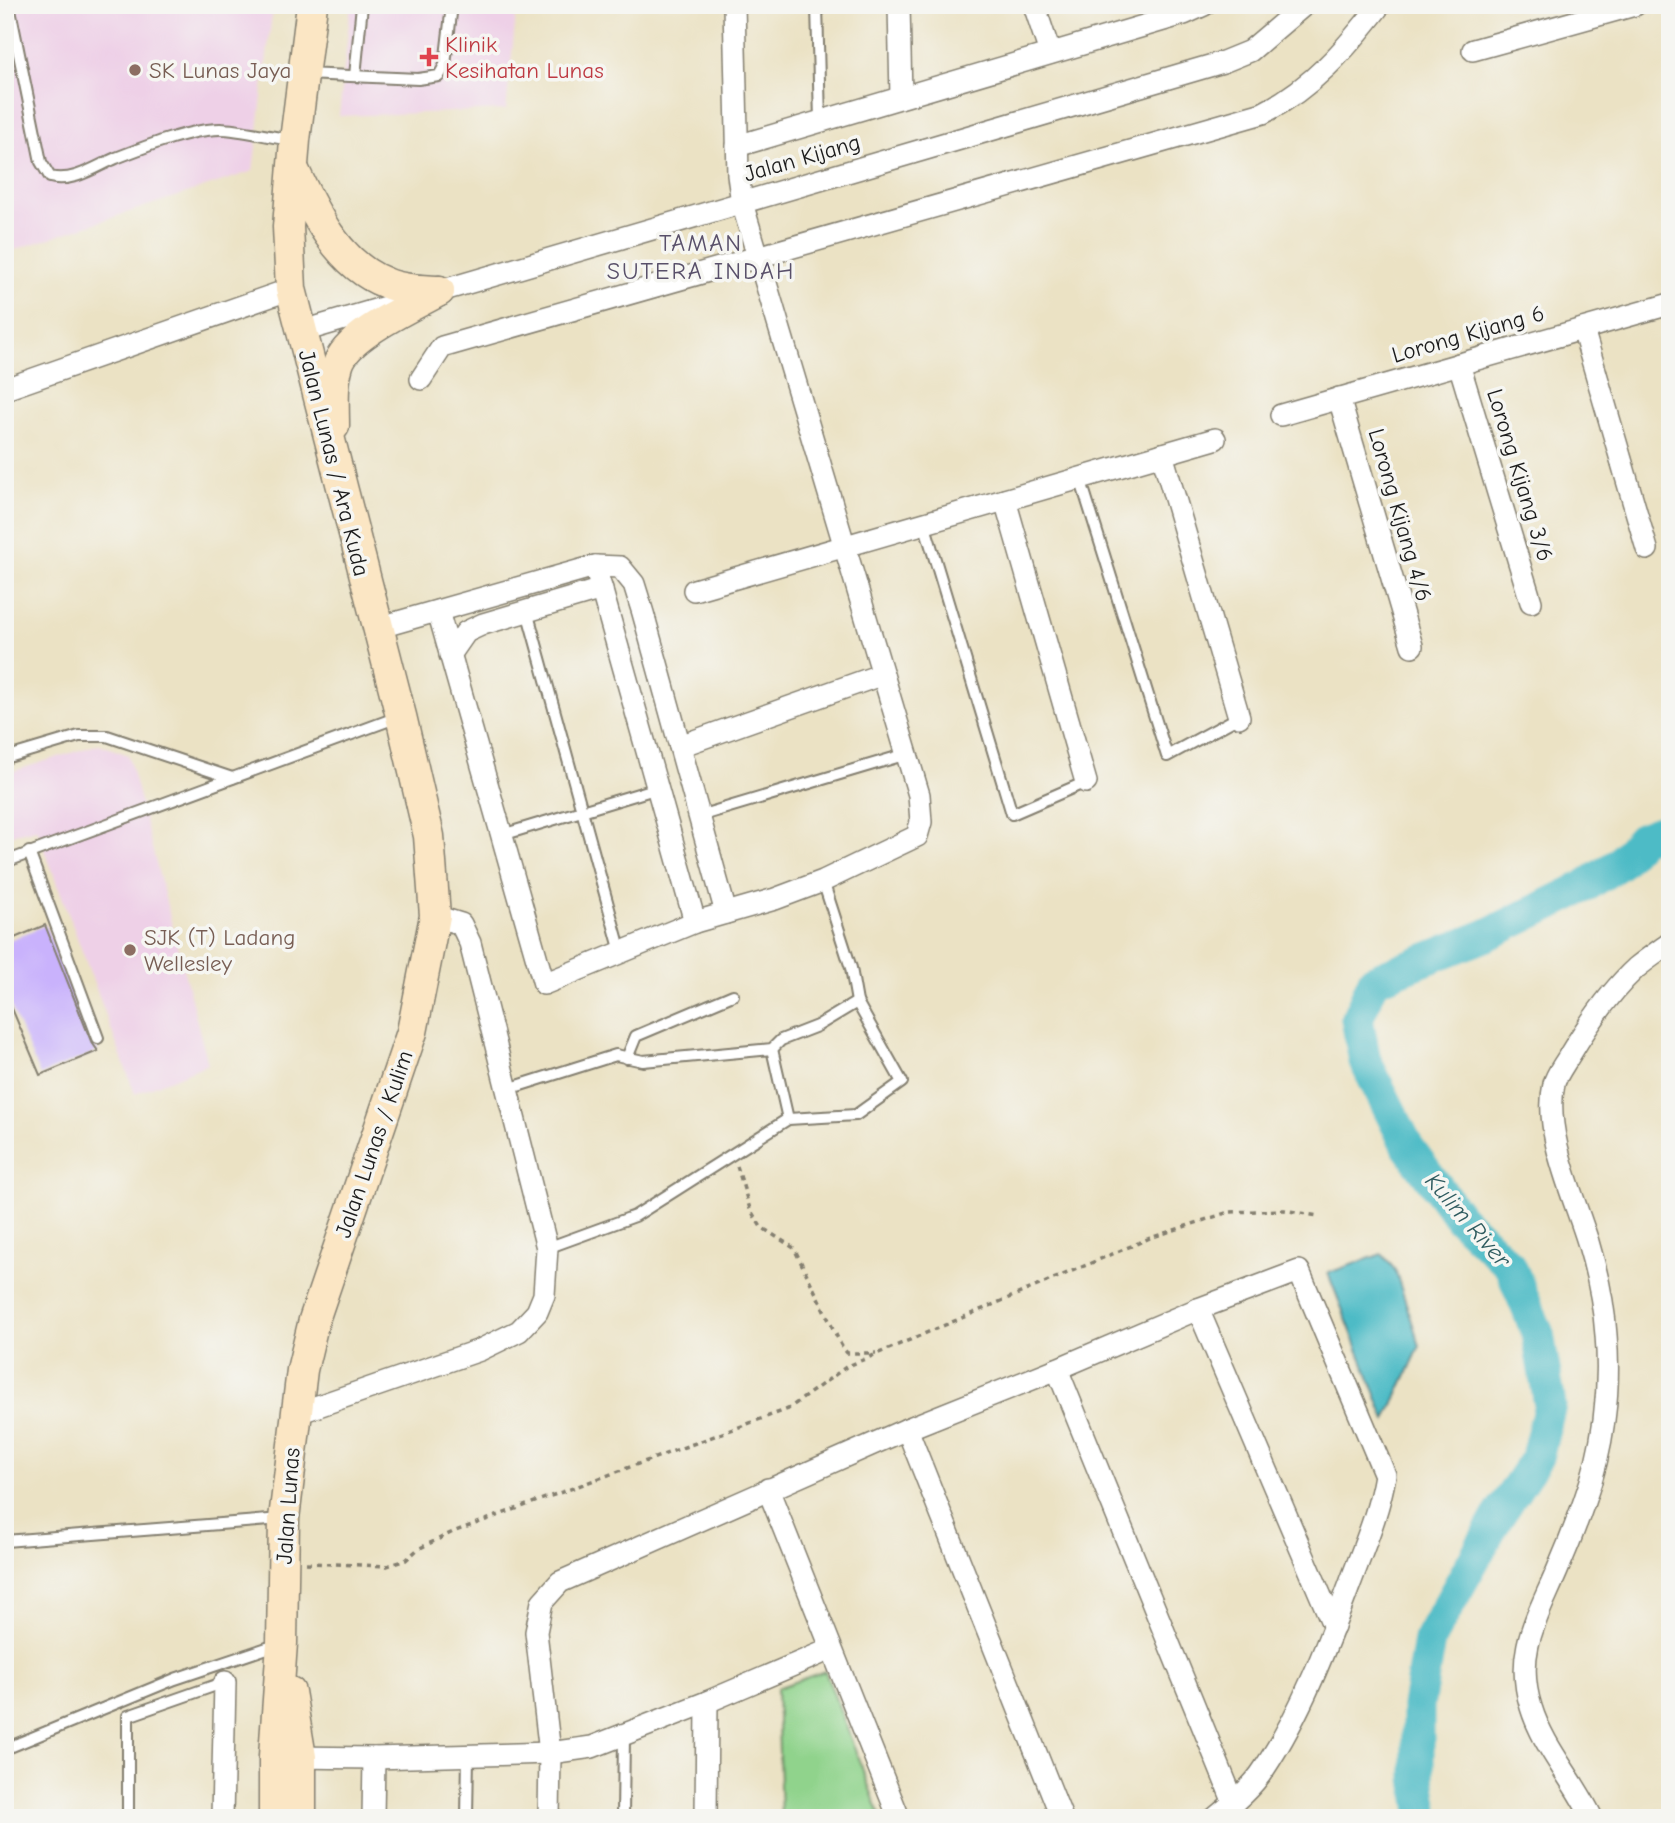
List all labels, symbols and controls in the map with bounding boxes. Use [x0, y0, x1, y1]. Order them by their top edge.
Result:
place label: Klinik Kesihatan Lunas [445, 31, 604, 84]
marker: Klinik Kesihatan Lunas [419, 47, 439, 67]
place label: SK Lunas Jaya [149, 57, 291, 84]
marker: SK Lunas Jaya [127, 62, 143, 78]
street label: Jalan Kijang [741, 128, 863, 188]
district label: TAMAN SUTERA INDAH [607, 229, 795, 285]
street label: Lorong Kijang 6 [1389, 299, 1547, 369]
street label: Jalan Lunas / Ara Kuda [293, 347, 375, 579]
street label: Lorong Kijang 3/6 [1481, 386, 1559, 564]
street label: Lorong Kijang 4/6 [1362, 426, 1438, 604]
place label: SJK (T) Ladang Wellesley [144, 924, 295, 977]
marker: SJK (T) Ladang Wellesley [122, 942, 138, 958]
street label: Jalan Lunas / Kulim [329, 1047, 419, 1241]
water label: Kulim River [1419, 1167, 1518, 1274]
street label: Jalan Lunas [270, 1447, 306, 1565]

